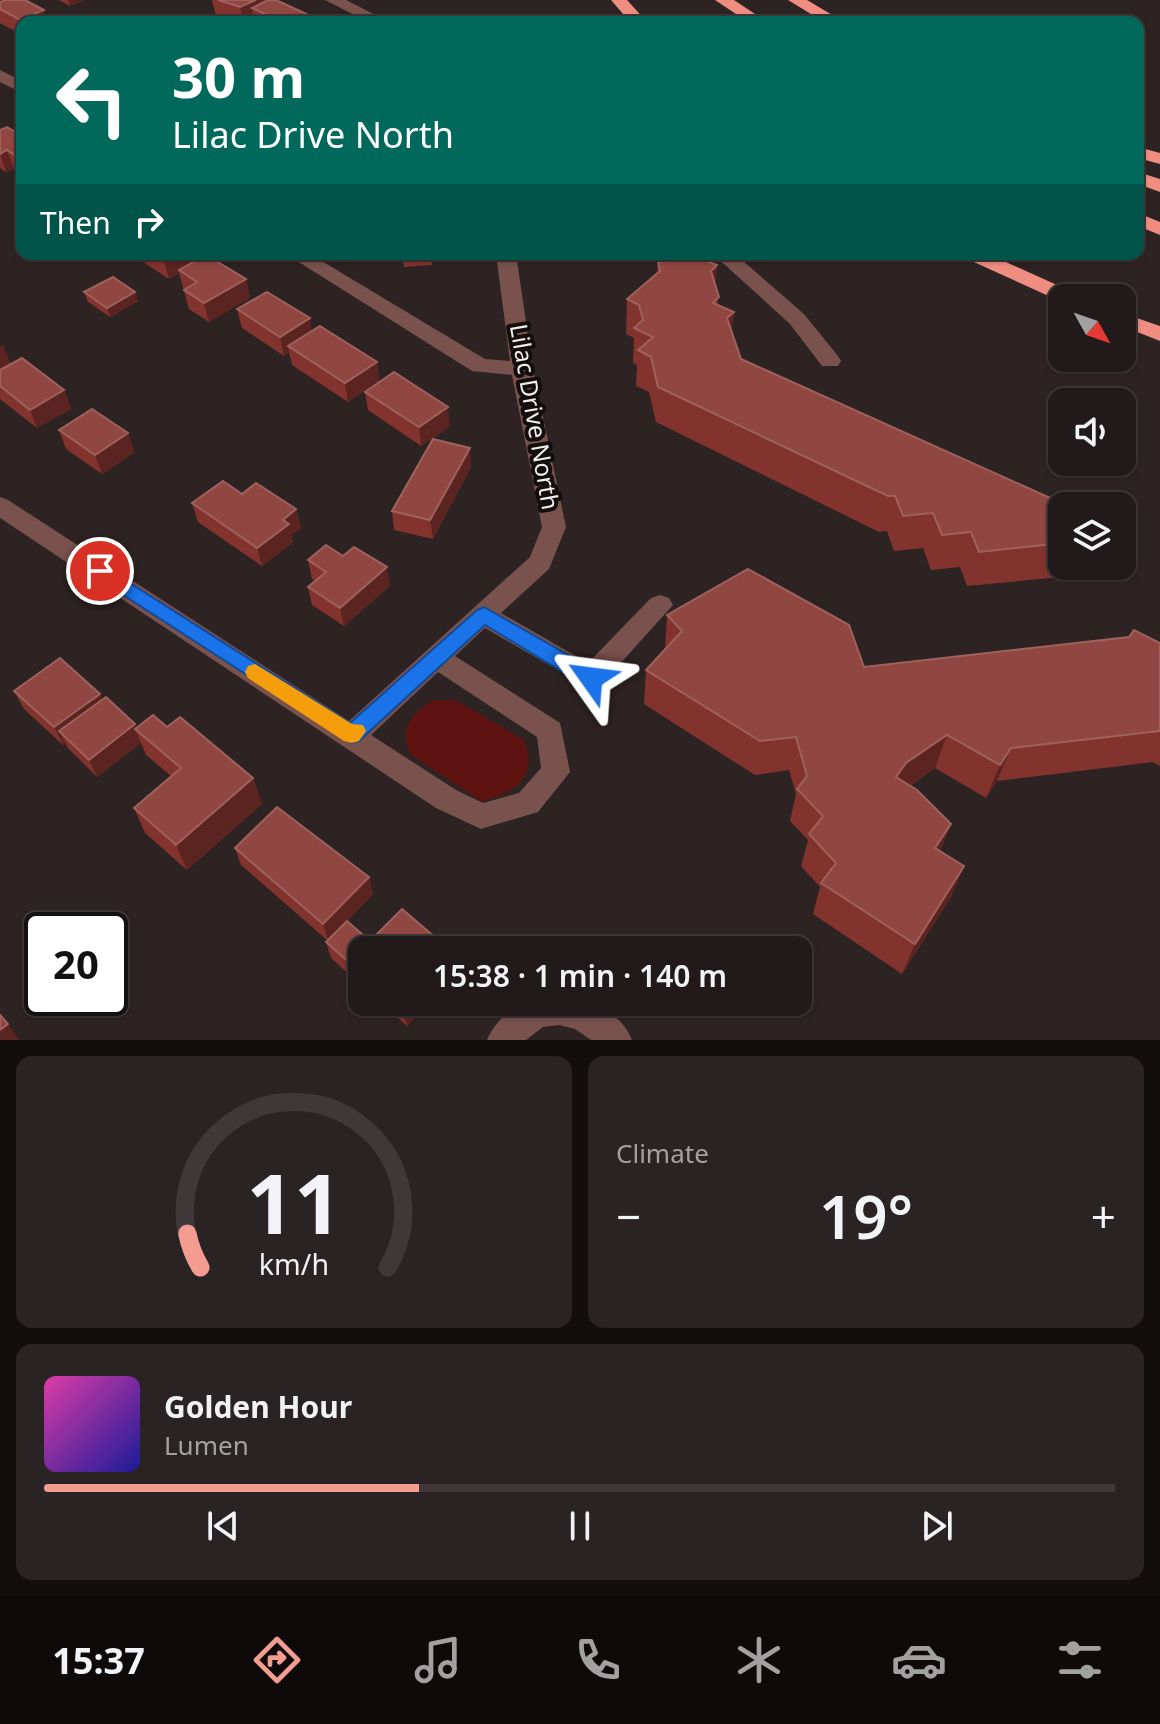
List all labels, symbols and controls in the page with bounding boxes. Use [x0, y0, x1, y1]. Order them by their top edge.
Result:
text: 30 m [172, 38, 305, 114]
icon: left [40, 48, 144, 152]
text: Lilac Drive North [172, 110, 454, 159]
icon: right [127, 200, 171, 244]
text: Then [40, 202, 111, 243]
north arrow [1048, 284, 1136, 372]
map controls [1048, 284, 1136, 580]
street label: Lilac Drive North [503, 321, 568, 512]
button: sound [1048, 388, 1136, 476]
button: layers [1048, 492, 1136, 580]
pin [66, 537, 134, 605]
icon: arrive [78, 549, 122, 593]
position arrow [549, 636, 633, 720]
speed limit sign: 20 [24, 912, 128, 1016]
text: 15:38 · 1 min · 140 m [433, 955, 727, 996]
text: Climate [616, 1135, 709, 1171]
text: 11 [246, 1145, 342, 1258]
text: 19° [819, 1175, 913, 1257]
text: − [616, 1186, 641, 1246]
text: + [1091, 1186, 1116, 1246]
text: km/h [259, 1244, 329, 1283]
text: Golden Hour [164, 1386, 352, 1427]
text: Lumen [164, 1427, 249, 1463]
icon: previous [201, 1504, 245, 1548]
icon: pause [558, 1504, 602, 1548]
icon: next [915, 1504, 959, 1548]
icon: directions [249, 1632, 305, 1688]
icon: music [410, 1632, 466, 1688]
icon: phone [570, 1632, 626, 1688]
icon: climate [731, 1632, 787, 1688]
icon: car [891, 1632, 947, 1688]
icon: filters [1052, 1632, 1108, 1688]
text: 15:37 [52, 1636, 145, 1685]

